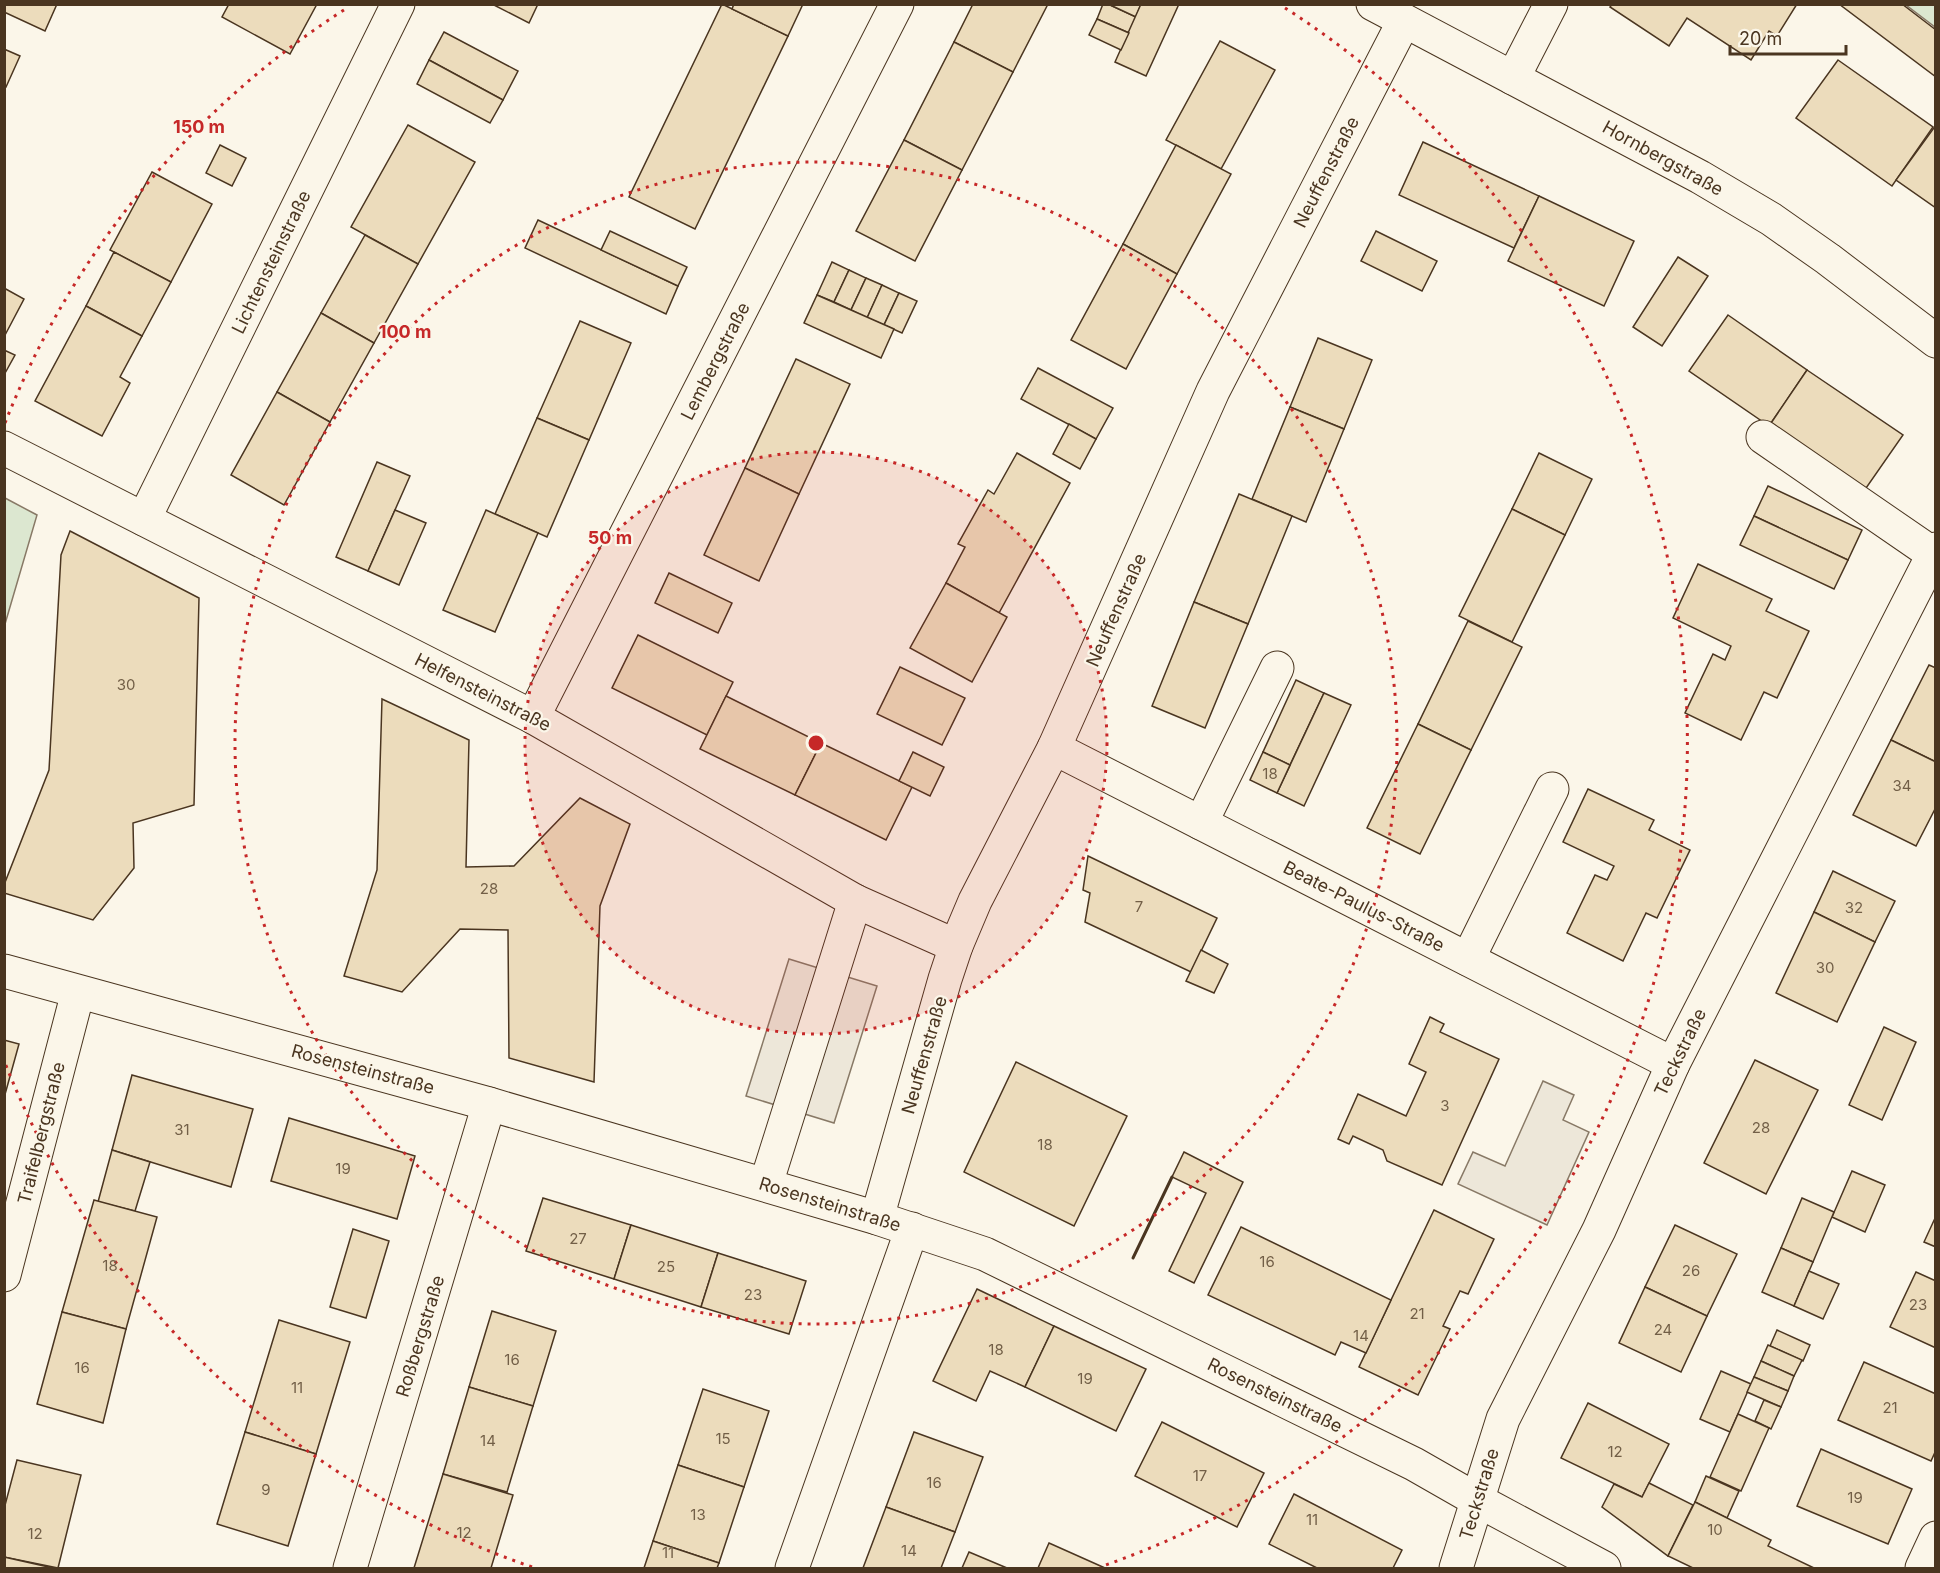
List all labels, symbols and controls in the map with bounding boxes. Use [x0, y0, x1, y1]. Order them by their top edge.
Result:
scale bar [1730, 18, 1846, 56]
text: 20 m [1739, 28, 1782, 49]
street label: Neuffenstraße [1289, 113, 1363, 231]
text: 150 m [173, 116, 225, 137]
street label: Hornbergstraße [1599, 116, 1727, 200]
street label: Lichtensteinstraße [227, 187, 315, 337]
street label: Lembergstraße [676, 299, 754, 423]
text: 100 m [379, 321, 431, 342]
text: 50 m [588, 527, 632, 548]
street label: Neuffenstraße [1082, 550, 1150, 670]
street label: Helfensteinstraße [411, 649, 555, 735]
house number: 30 [117, 675, 135, 694]
centre of rings [806, 733, 826, 753]
house number: 18 [1262, 764, 1278, 783]
house number: 34 [1893, 776, 1911, 795]
street label: Beate-Paulus-Straße [1280, 856, 1448, 956]
house number: 28 [480, 879, 498, 898]
house number: 7 [1135, 897, 1143, 916]
house number: 32 [1845, 898, 1863, 917]
house number: 30 [1816, 958, 1834, 977]
street label: Neuffenstraße [897, 994, 951, 1116]
street label: Teckstraße [1650, 1005, 1710, 1099]
street label: Rosensteinstraße [289, 1040, 437, 1098]
street label: Traifelbergstraße [13, 1060, 69, 1206]
house number: 3 [1440, 1096, 1450, 1115]
house number: 28 [1752, 1118, 1770, 1137]
house number: 31 [174, 1120, 190, 1139]
house number: 18 [1037, 1135, 1053, 1154]
house number: 19 [335, 1159, 351, 1178]
street label: Rosensteinstraße [756, 1172, 904, 1236]
house number: 27 [569, 1229, 587, 1248]
house number: 16 [1259, 1252, 1275, 1271]
house number: 18 [102, 1256, 118, 1275]
house number: 25 [657, 1257, 675, 1276]
house number: 26 [1682, 1261, 1700, 1280]
street label: Roßbergstraße [392, 1273, 448, 1399]
house number: 23 [744, 1285, 762, 1304]
house number: 23 [1909, 1295, 1927, 1314]
house number: 21 [1409, 1304, 1425, 1323]
house number: 24 [1654, 1320, 1672, 1339]
house number: 14 [1353, 1326, 1369, 1345]
house number: 18 [988, 1340, 1004, 1359]
house number: 16 [504, 1350, 520, 1369]
street label: Rosensteinstraße [1204, 1353, 1346, 1437]
house number: 16 [74, 1358, 90, 1377]
house number: 19 [1077, 1369, 1093, 1388]
house number: 11 [291, 1378, 303, 1397]
house number: 21 [1882, 1398, 1898, 1417]
house number: 15 [715, 1429, 731, 1448]
house number: 14 [480, 1431, 496, 1450]
house number: 12 [1607, 1442, 1623, 1461]
street label: Teckstraße [1455, 1446, 1503, 1542]
house number: 17 [1193, 1466, 1207, 1485]
house number: 16 [926, 1473, 942, 1492]
house number: 9 [261, 1480, 271, 1499]
house number: 19 [1847, 1488, 1863, 1507]
house number: 13 [690, 1505, 706, 1524]
house number: 11 [1306, 1510, 1318, 1529]
house number: 10 [1707, 1520, 1723, 1539]
house number: 12 [456, 1523, 472, 1542]
house number: 12 [27, 1524, 43, 1543]
house number: 14 [901, 1541, 917, 1560]
house number: 11 [662, 1543, 674, 1562]

